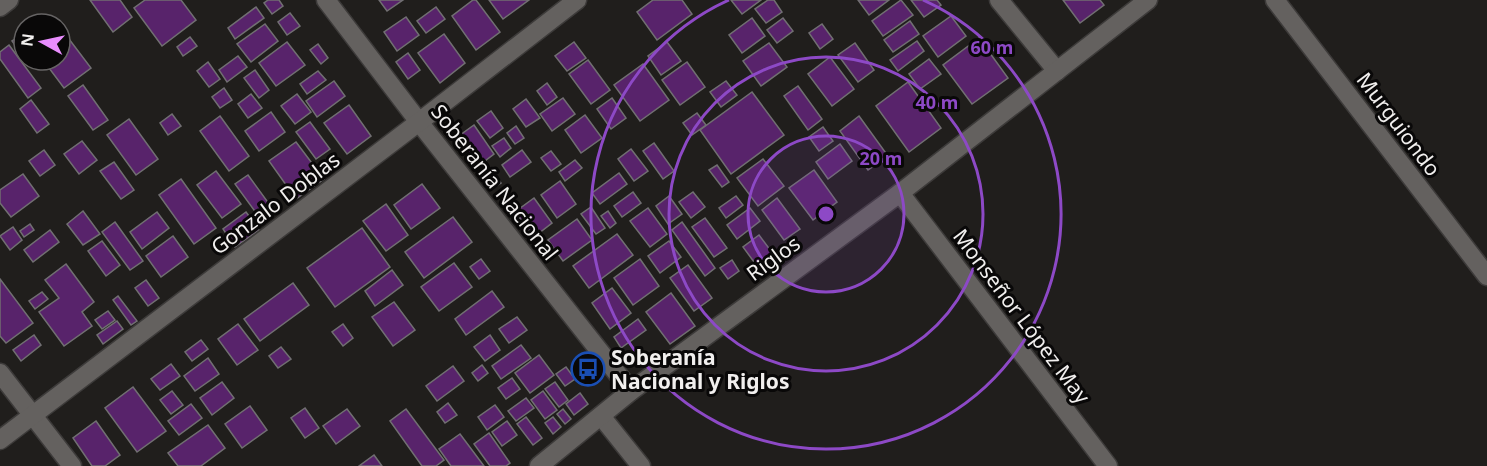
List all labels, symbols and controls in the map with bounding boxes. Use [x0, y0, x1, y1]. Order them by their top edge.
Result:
north arrow [12, 12, 72, 72]
text: N [15, 32, 39, 48]
text: 60 m [971, 35, 1013, 59]
street label: Murguiondo [1351, 66, 1447, 182]
text: 40 m [916, 90, 958, 114]
street label: Soberanía Nacional [425, 98, 565, 266]
street label: Gonzalo Doblas [205, 145, 345, 261]
text: 20 m [860, 146, 902, 170]
centre of rings [816, 204, 836, 224]
street label: Monseñor López May [947, 223, 1097, 409]
street label: Riglos [741, 229, 805, 287]
place label: Soberanía Nacional y Riglos [611, 343, 790, 395]
bus stop icon: Soberanía Nacional y Riglos [570, 351, 606, 387]

